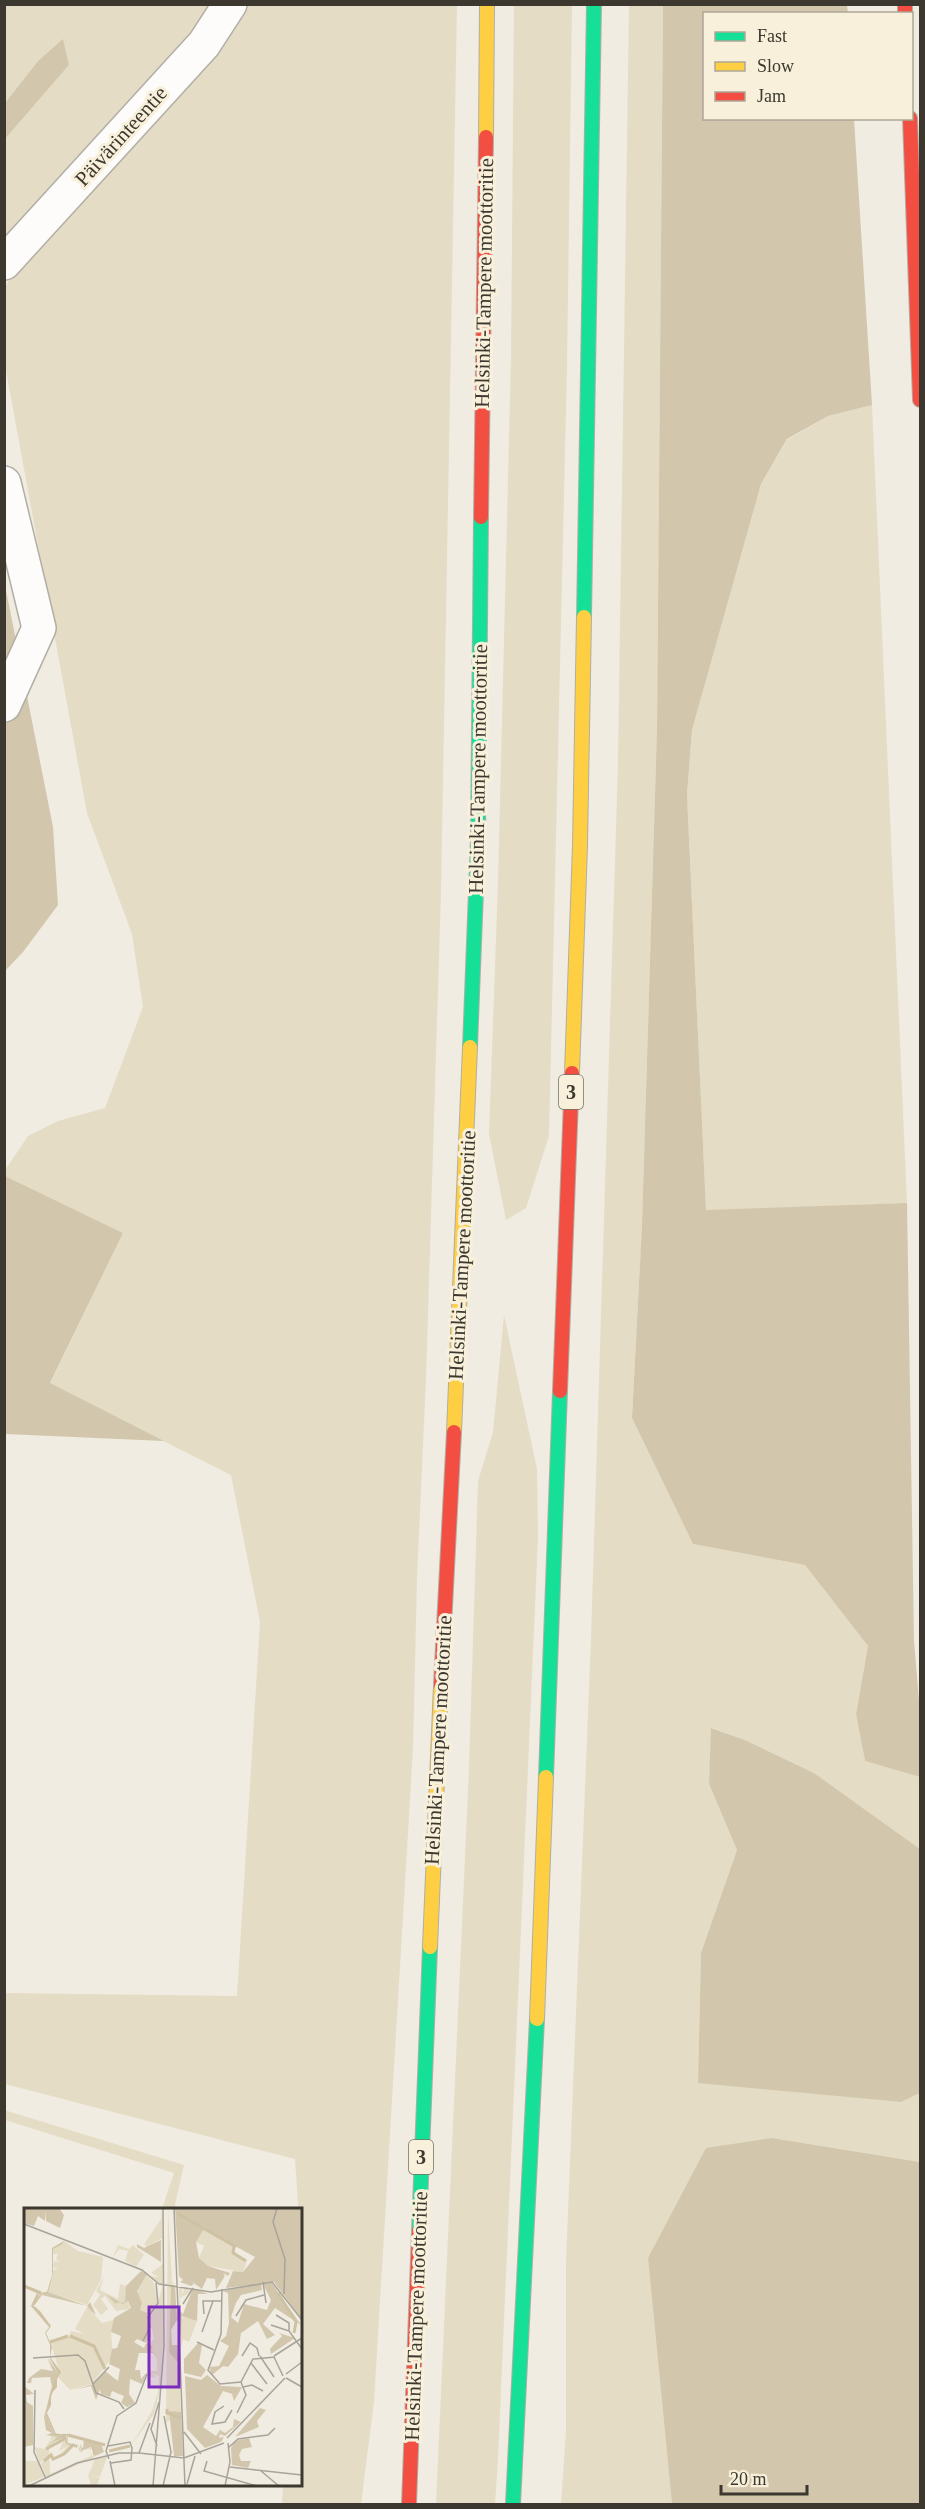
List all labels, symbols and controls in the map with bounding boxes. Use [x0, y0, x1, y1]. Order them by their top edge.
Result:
legend [703, 12, 913, 120]
text: Fast [757, 26, 787, 46]
text: Slow [757, 56, 794, 76]
street label: Päivärinteentie [70, 81, 172, 191]
text: Jam [757, 86, 786, 106]
street label: Helsinki-Tampere moottoritie [470, 158, 498, 408]
street label: Helsinki-Tampere moottoritie [464, 644, 492, 894]
road number: 3 [559, 1075, 583, 1109]
street label: Helsinki-Tampere moottoritie [443, 1130, 481, 1380]
street label: Helsinki-Tampere moottoritie [419, 1615, 457, 1865]
road number: 3 [409, 2140, 433, 2174]
street label: Helsinki-Tampere moottoritie [400, 2191, 432, 2441]
inset map [24, 2208, 302, 2485]
scale bar [721, 2458, 806, 2496]
text: 20 m [730, 2469, 767, 2489]

